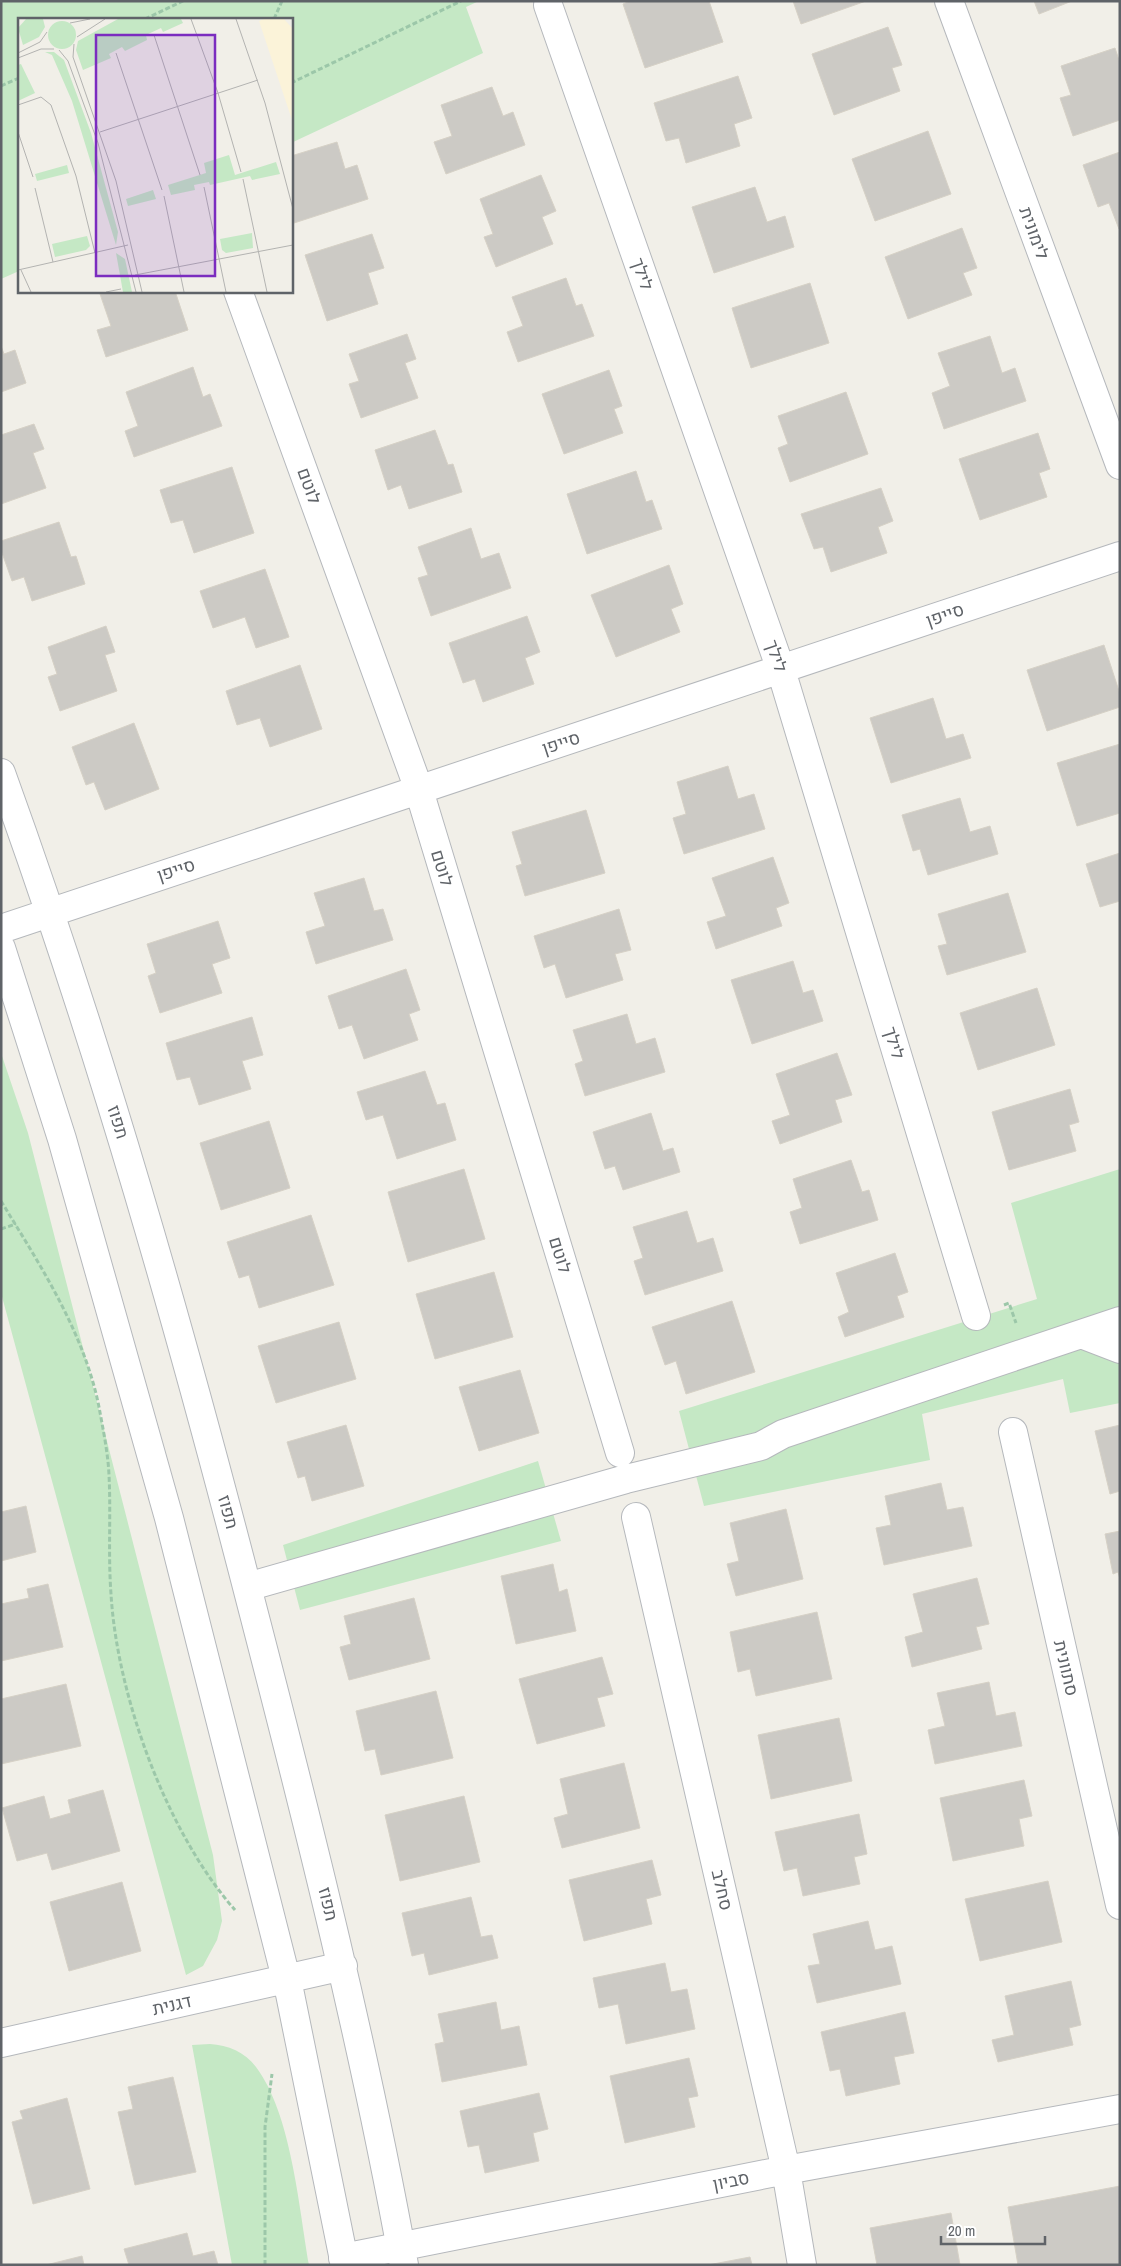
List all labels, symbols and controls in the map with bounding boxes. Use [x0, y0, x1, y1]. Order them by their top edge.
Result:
inset map [18, 18, 292, 292]
street label: לימונית [1013, 203, 1056, 263]
street label: לילך [625, 254, 660, 293]
street label: לוטם [291, 464, 328, 508]
street label: סייפן [922, 596, 967, 633]
street label: לילך [759, 636, 794, 675]
street label: סייפן [539, 725, 583, 760]
street label: לוטם [425, 846, 460, 889]
street label: סייפן [154, 852, 198, 887]
street label: לילך [878, 1023, 911, 1062]
street label: תפוז [102, 1102, 135, 1142]
street label: לוטם [543, 1233, 578, 1276]
street label: תפוז [212, 1492, 245, 1532]
street label: סתוונית [1048, 1638, 1085, 1698]
street label: סחלב [706, 1867, 739, 1913]
street label: תפוז [312, 1884, 345, 1923]
street label: דגנית [150, 1988, 194, 2021]
street label: סביון [710, 2165, 751, 2196]
scale bar [941, 2214, 1045, 2246]
text: 20 m [948, 2220, 975, 2241]

